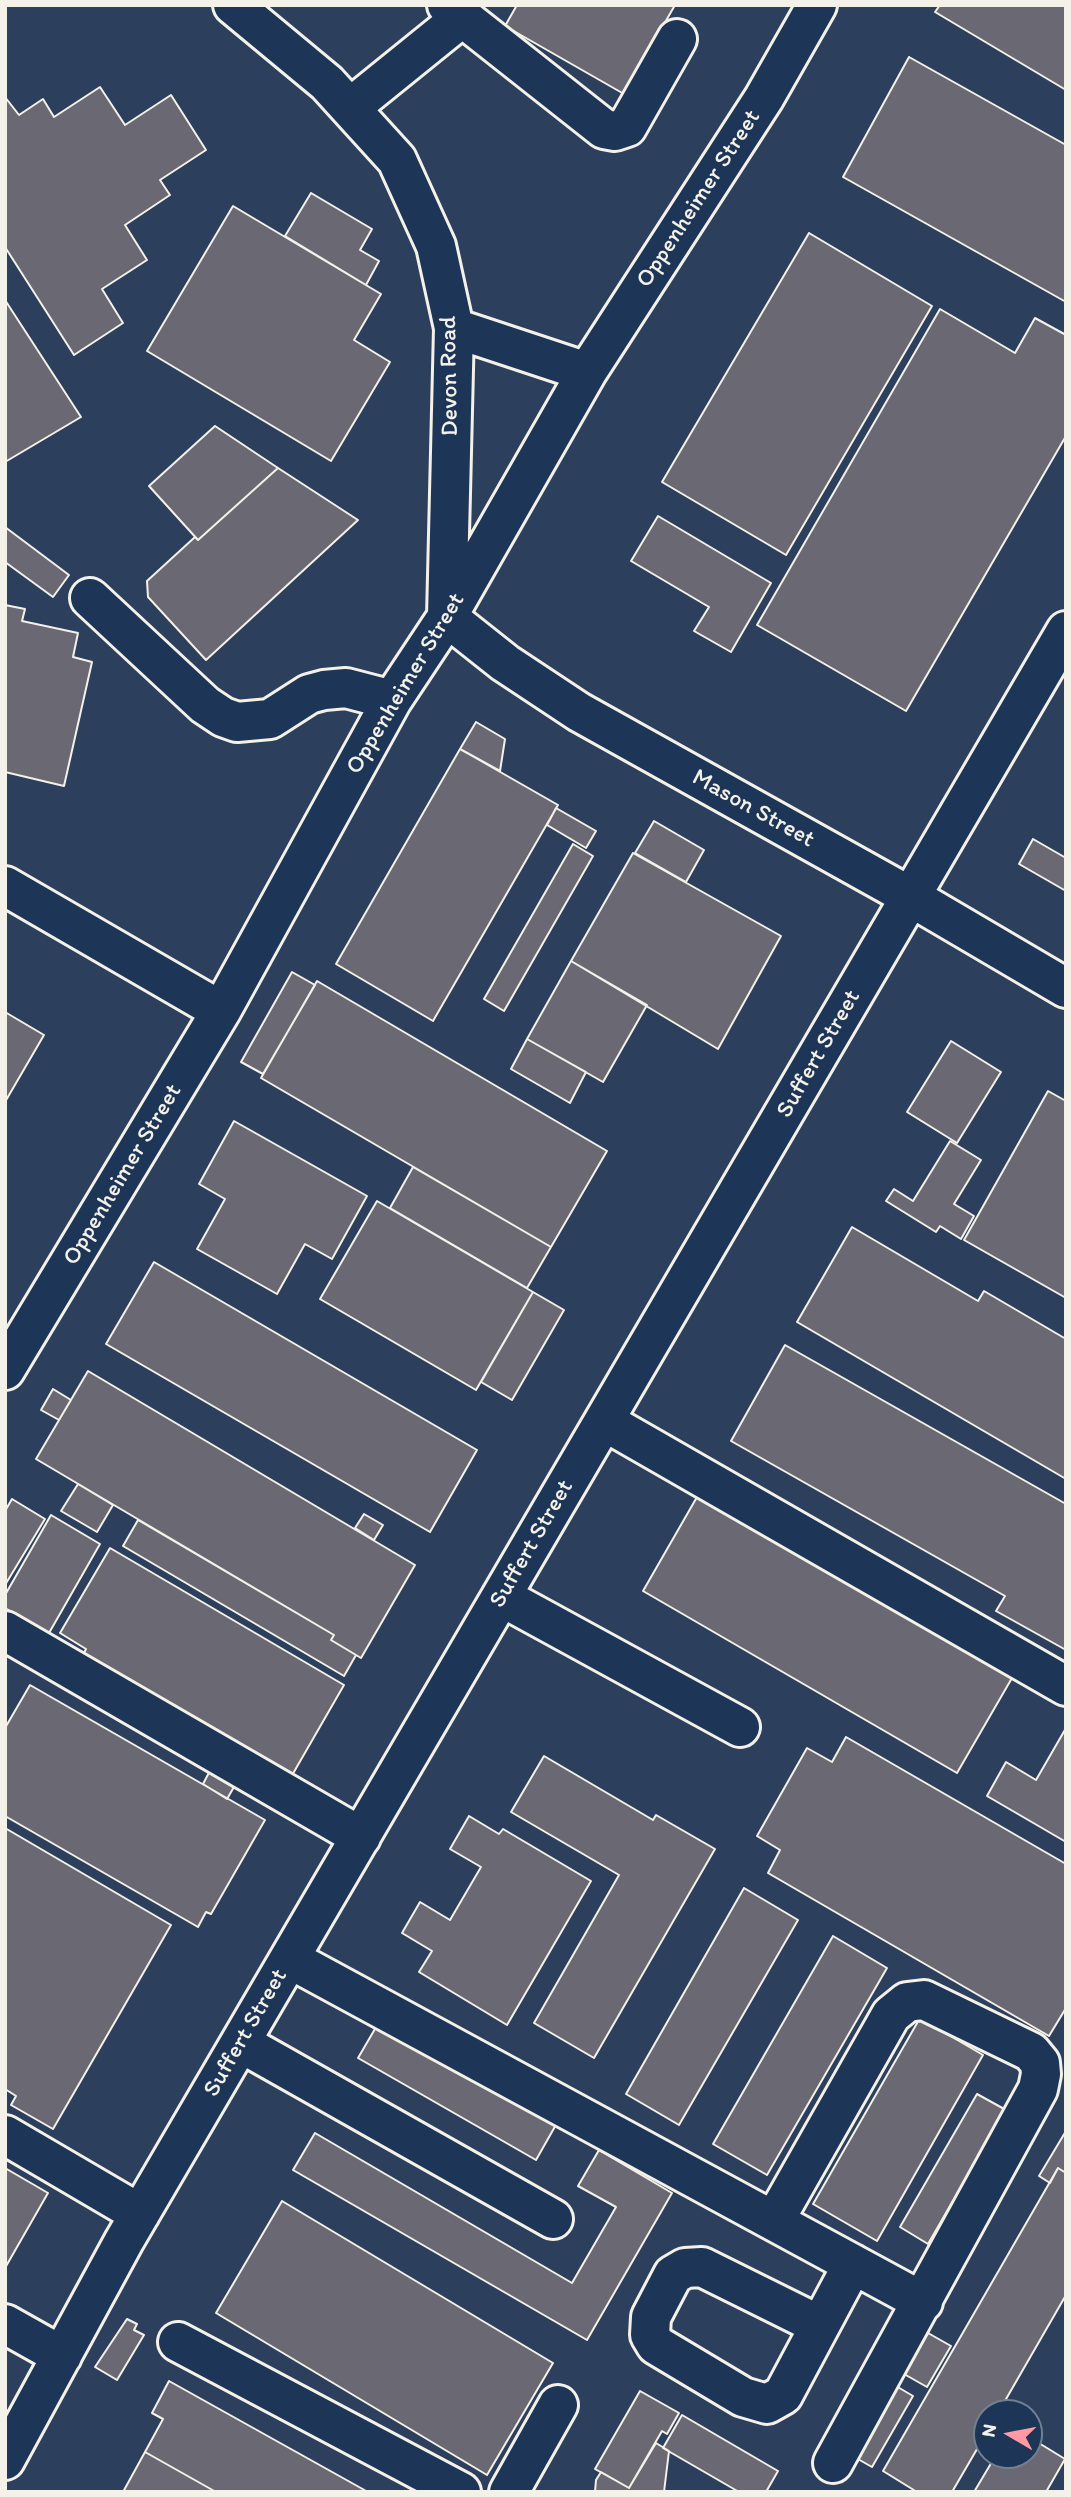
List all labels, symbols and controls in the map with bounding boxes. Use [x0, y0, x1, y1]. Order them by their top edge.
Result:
street label: Oppenheimer Street [631, 105, 767, 293]
street label: Devon Road [435, 315, 465, 437]
street label: Oppenheimer Street [340, 588, 472, 780]
street label: Mason Street [687, 763, 819, 855]
street label: Suffert Street [771, 985, 867, 1123]
street label: Oppenheimer Street [57, 1079, 189, 1271]
street label: Suffert Street [484, 1475, 580, 1613]
street label: Suffert Street [198, 1964, 294, 2102]
north arrow [973, 2399, 1043, 2469]
text: N [976, 2422, 1001, 2439]

